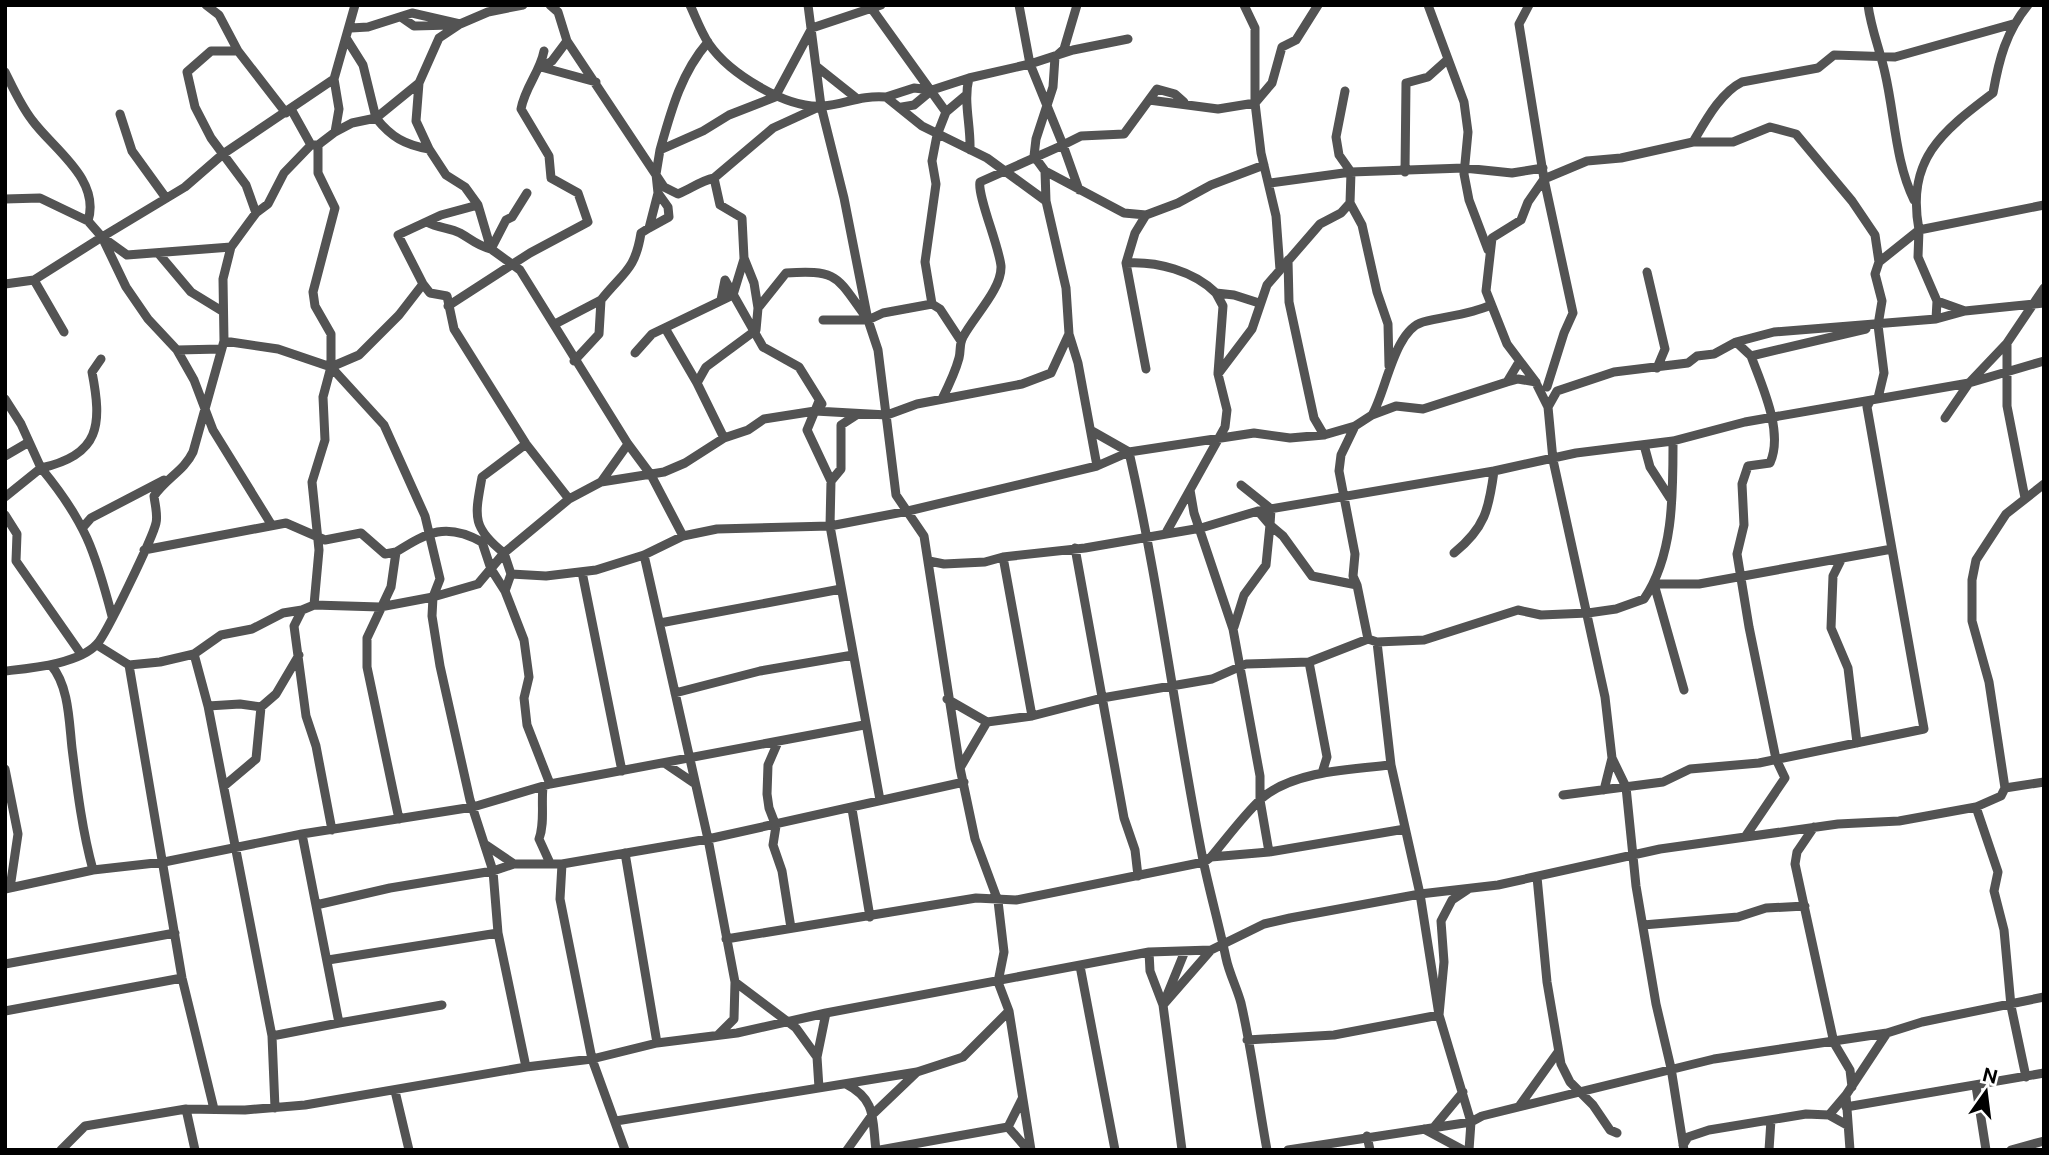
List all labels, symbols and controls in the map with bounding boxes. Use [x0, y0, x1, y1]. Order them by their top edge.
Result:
north arrow [1951, 1057, 2021, 1127]
text: N [1980, 1063, 2000, 1088]

